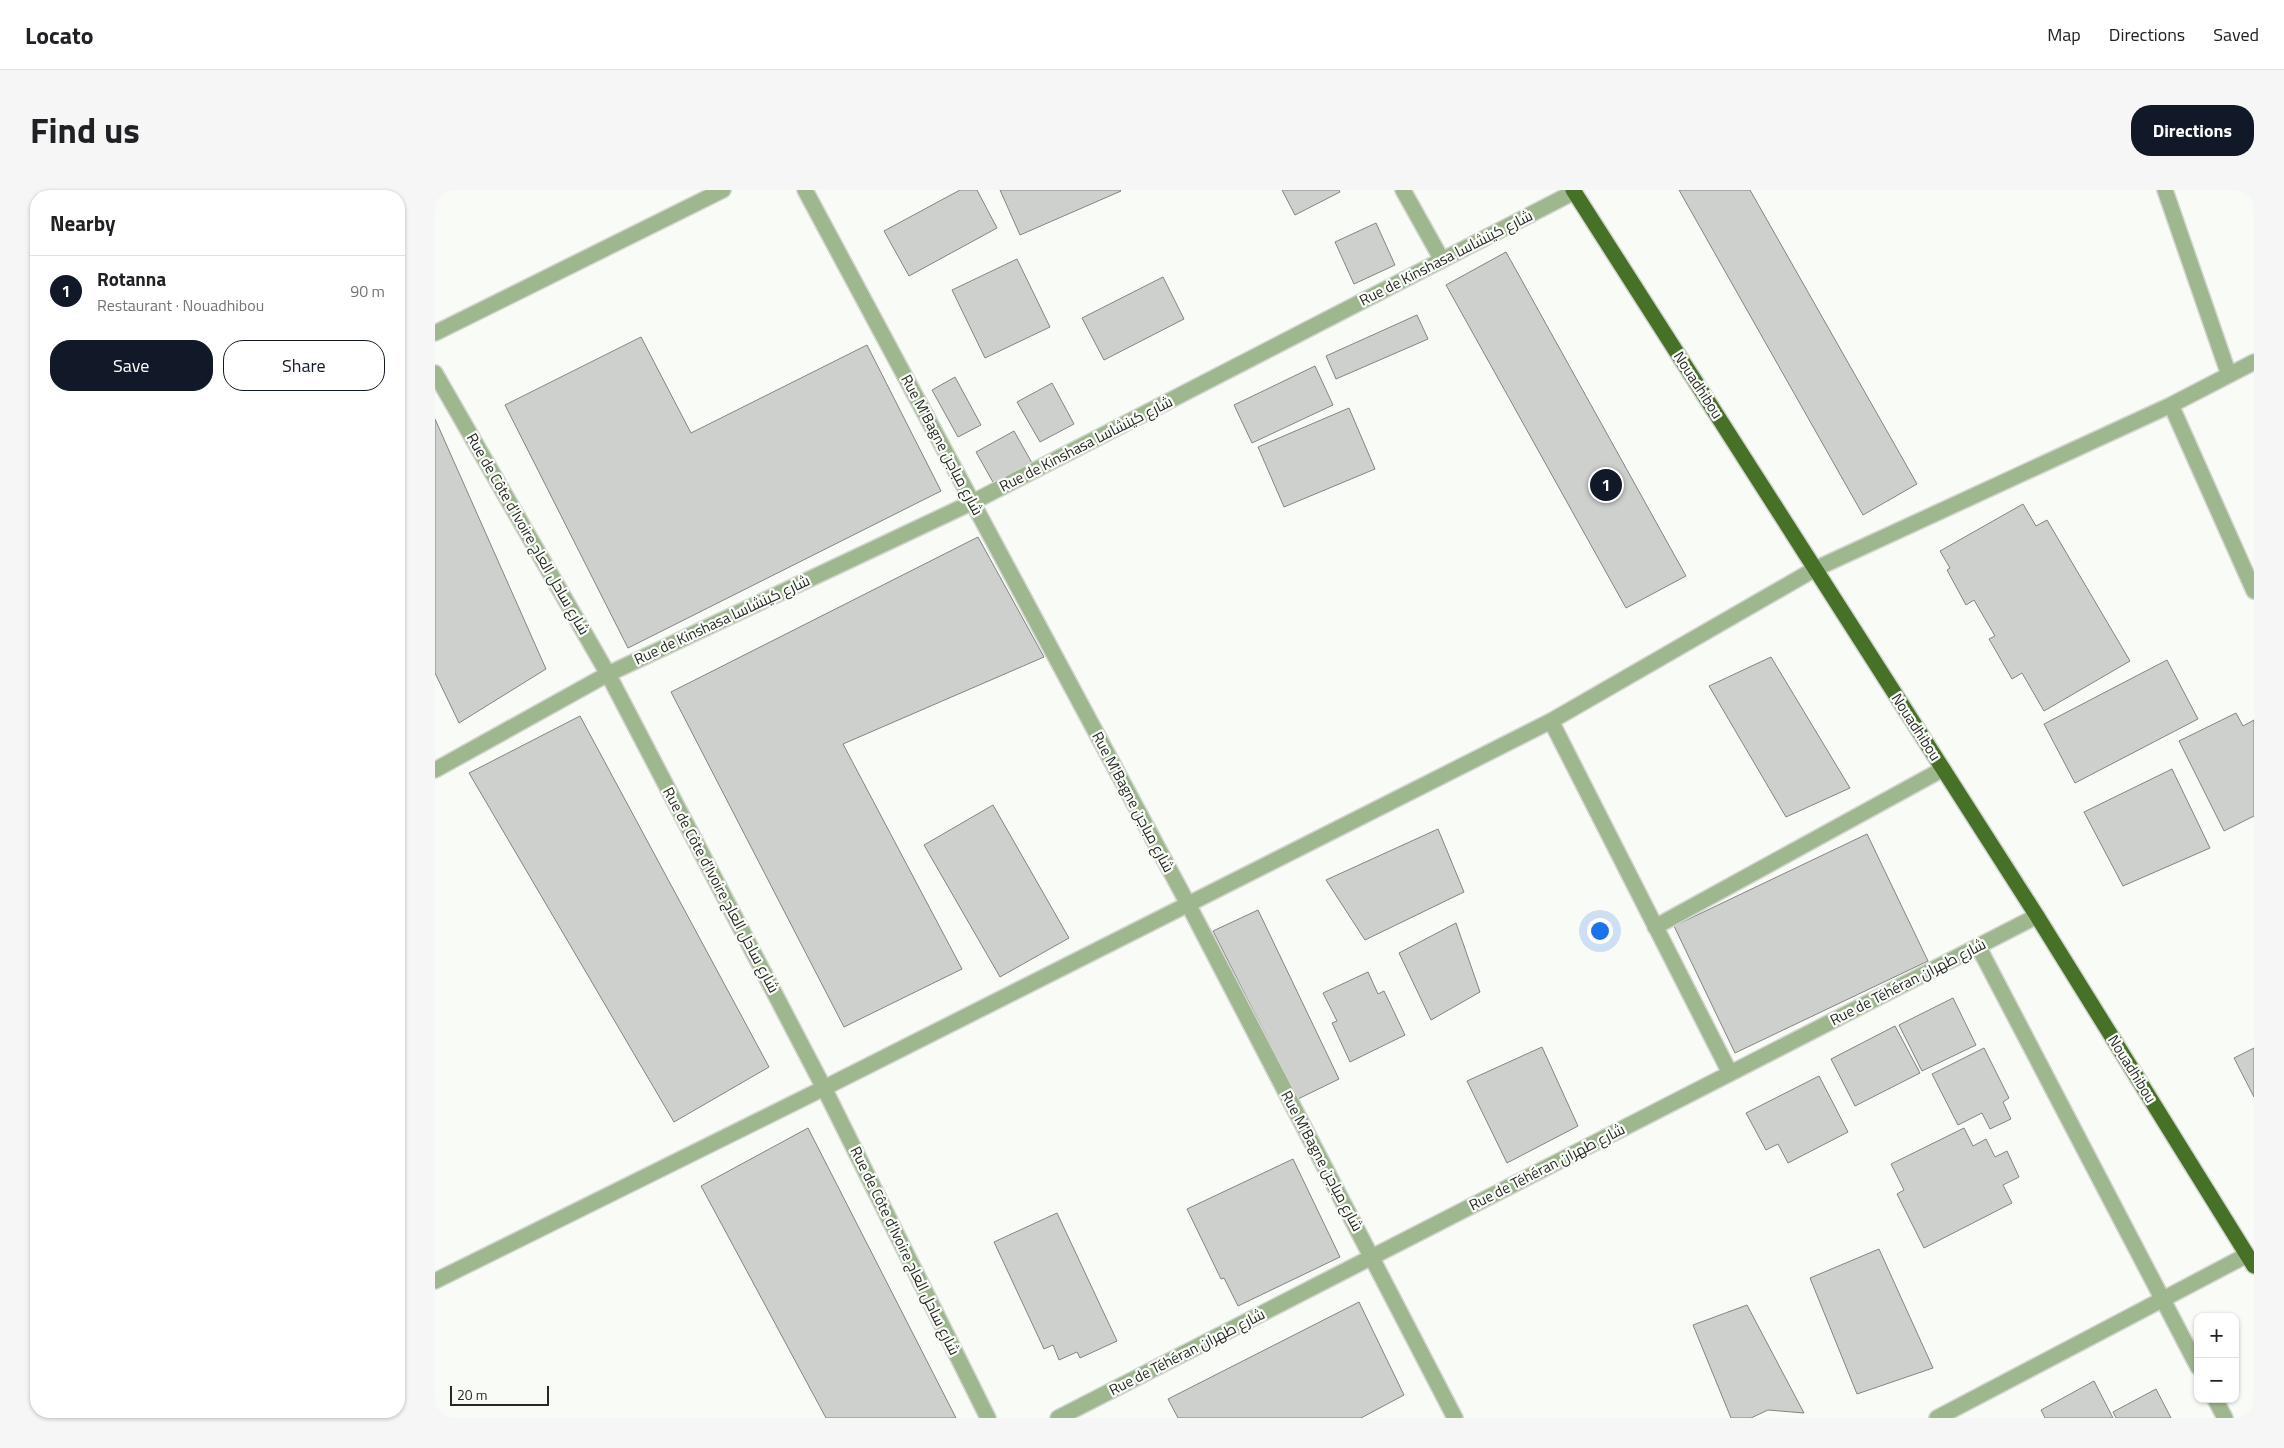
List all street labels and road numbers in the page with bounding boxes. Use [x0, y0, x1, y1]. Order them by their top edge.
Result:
street label: Rue de Kinshasa شارع كينشاسا [1355, 204, 1536, 311]
street label: Nouadhibou [1668, 346, 1729, 423]
street label: Rue M'Bagne شارع مباجن [895, 370, 989, 519]
street label: Rue de Kinshasa شارع كينشاسا [995, 390, 1176, 497]
street label: Rue de Côte d'Ivoire شارع ساحل العاج [461, 428, 596, 639]
street label: Rue de Kinshasa شارع كينشاسا [630, 569, 814, 670]
street label: Nouadhibou [1886, 688, 1947, 765]
street label: Rue M'Bagne شارع مباجن [1086, 727, 1180, 876]
street label: Rue de Côte d'Ivoire شارع ساحل العاج [657, 783, 786, 997]
street label: Rue de Téhéran شارع طهران [1826, 932, 1990, 1031]
street label: Nouadhibou [2102, 1030, 2162, 1107]
street label: Rue M'Bagne شارع مباجن [1275, 1086, 1369, 1235]
street label: Rue de Téhéran شارع طهران [1465, 1117, 1629, 1216]
street label: Rue de Côte d'Ivoire شارع ساحل العاج [845, 1142, 966, 1359]
street label: Rue de Téhéran شارع طهران [1105, 1302, 1269, 1401]

